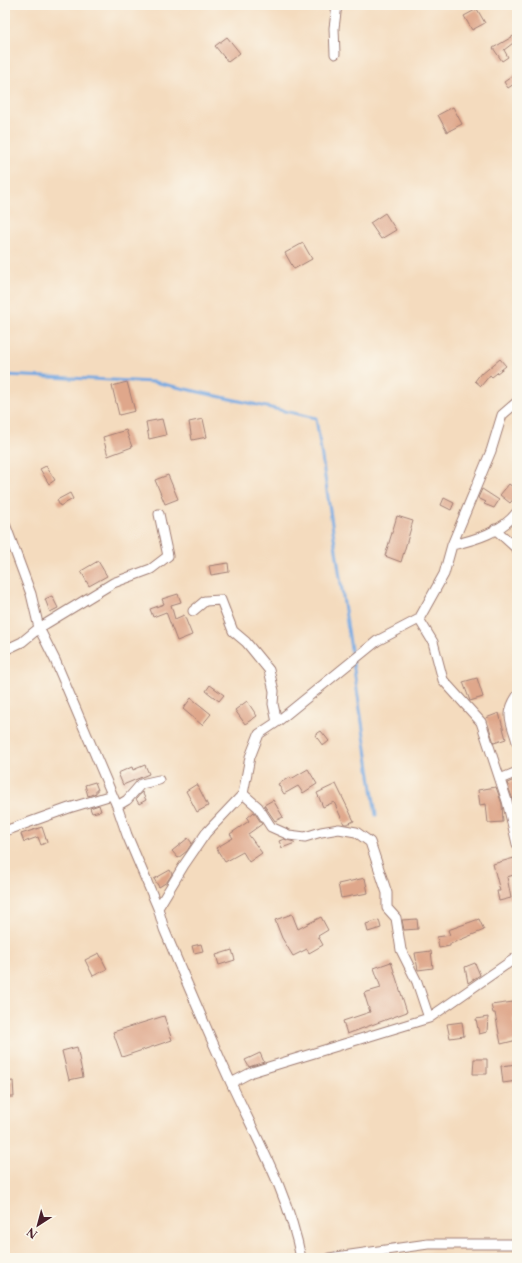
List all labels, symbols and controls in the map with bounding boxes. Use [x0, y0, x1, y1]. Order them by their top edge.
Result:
north arrow [18, 1205, 58, 1245]
text: N [24, 1224, 40, 1242]

